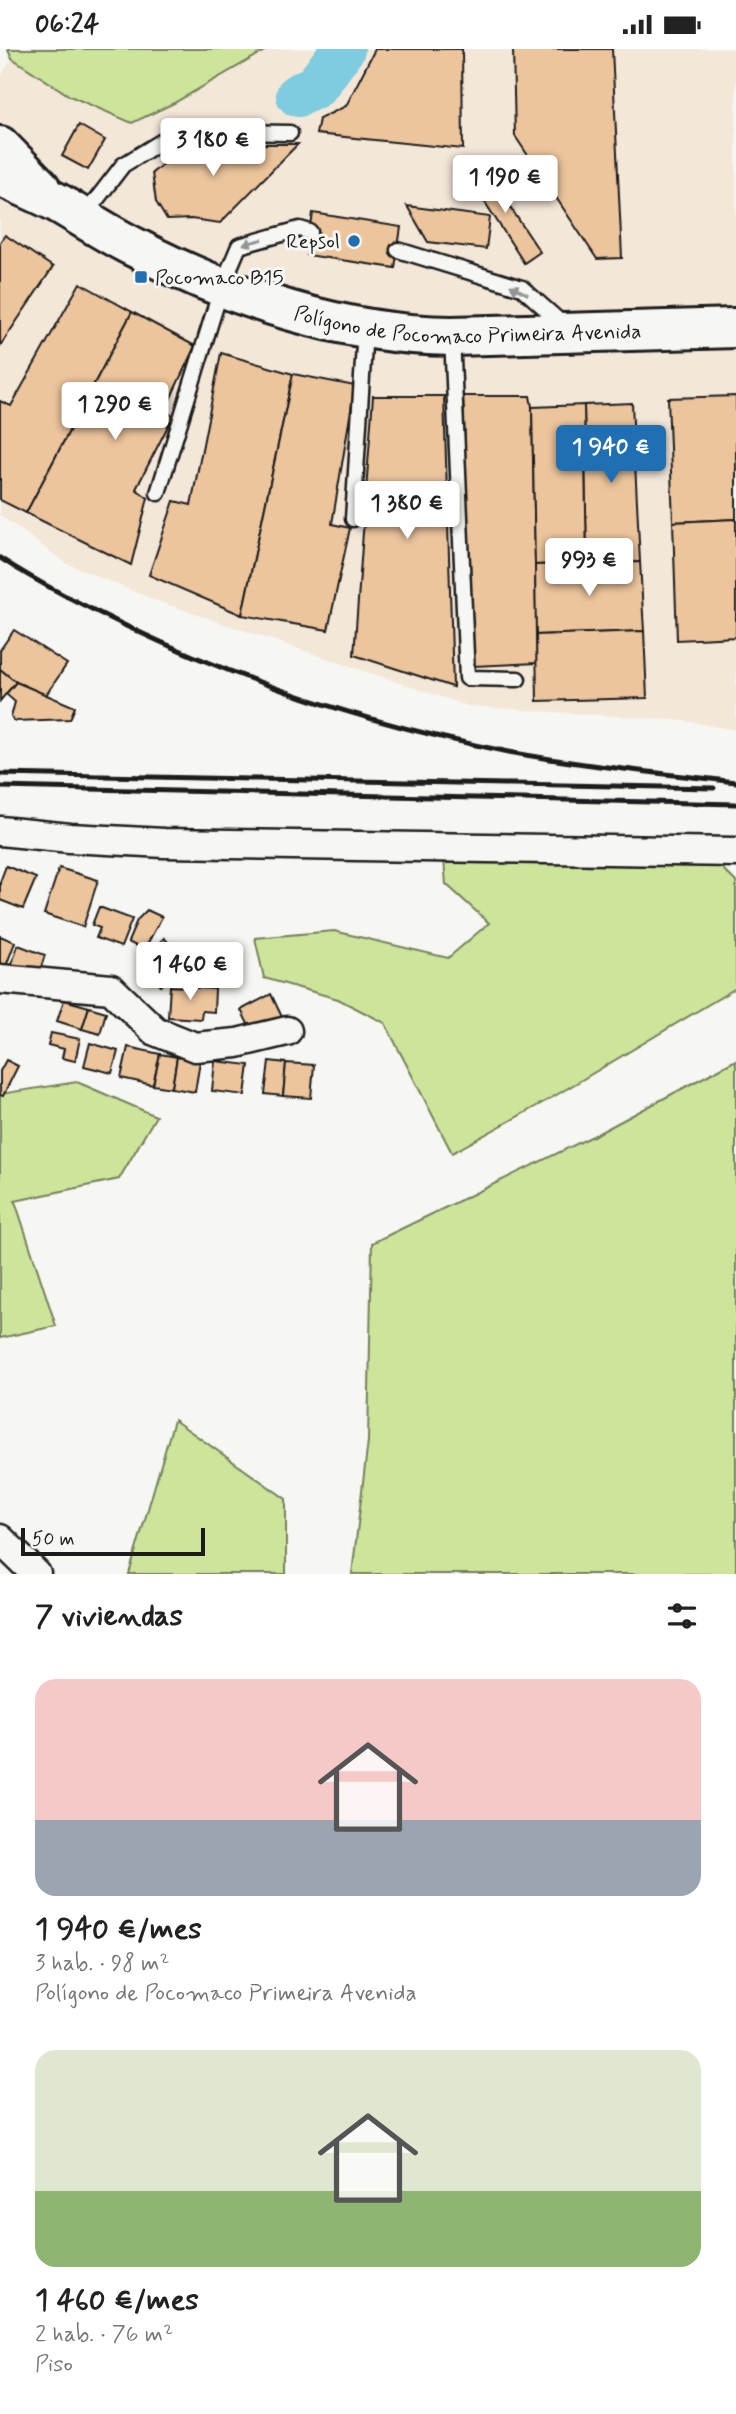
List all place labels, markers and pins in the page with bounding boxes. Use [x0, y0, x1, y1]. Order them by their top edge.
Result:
pin: 3 180 € [148, 118, 278, 178]
pin: 1 190 € [440, 155, 570, 215]
place label: Repsol [286, 228, 340, 256]
marker: Repsol [346, 233, 362, 249]
place label: Pocomaco B15 [155, 264, 284, 292]
marker: Pocomaco B15 [133, 269, 149, 285]
pin: 1 290 € [50, 383, 180, 442]
pin: 1 940 € [546, 425, 676, 485]
pin: 1 380 € [342, 482, 472, 541]
pin: 993 € [540, 539, 638, 598]
pin: 1 460 € [125, 943, 255, 1002]

